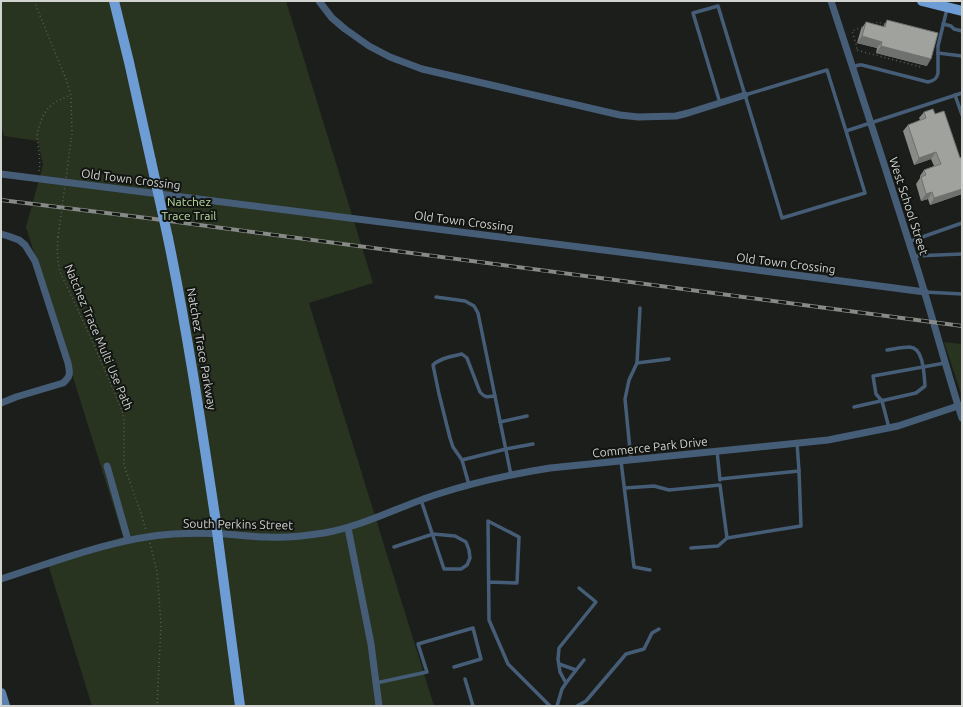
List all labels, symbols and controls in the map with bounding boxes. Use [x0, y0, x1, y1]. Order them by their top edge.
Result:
street label: West School Street [887, 155, 931, 257]
street label: Old Town Crossing [80, 166, 182, 192]
park label: Natchez Trace Trail [162, 195, 216, 222]
street label: Old Town Crossing [413, 208, 515, 234]
street label: Old Town Crossing [735, 250, 837, 276]
street label: Natchez Trace Multi Use Path [62, 262, 136, 412]
street label: Natchez Trace Parkway [185, 287, 219, 411]
street label: Commerce Park Drive [592, 434, 708, 460]
street label: South Perkins Street [183, 517, 293, 531]

